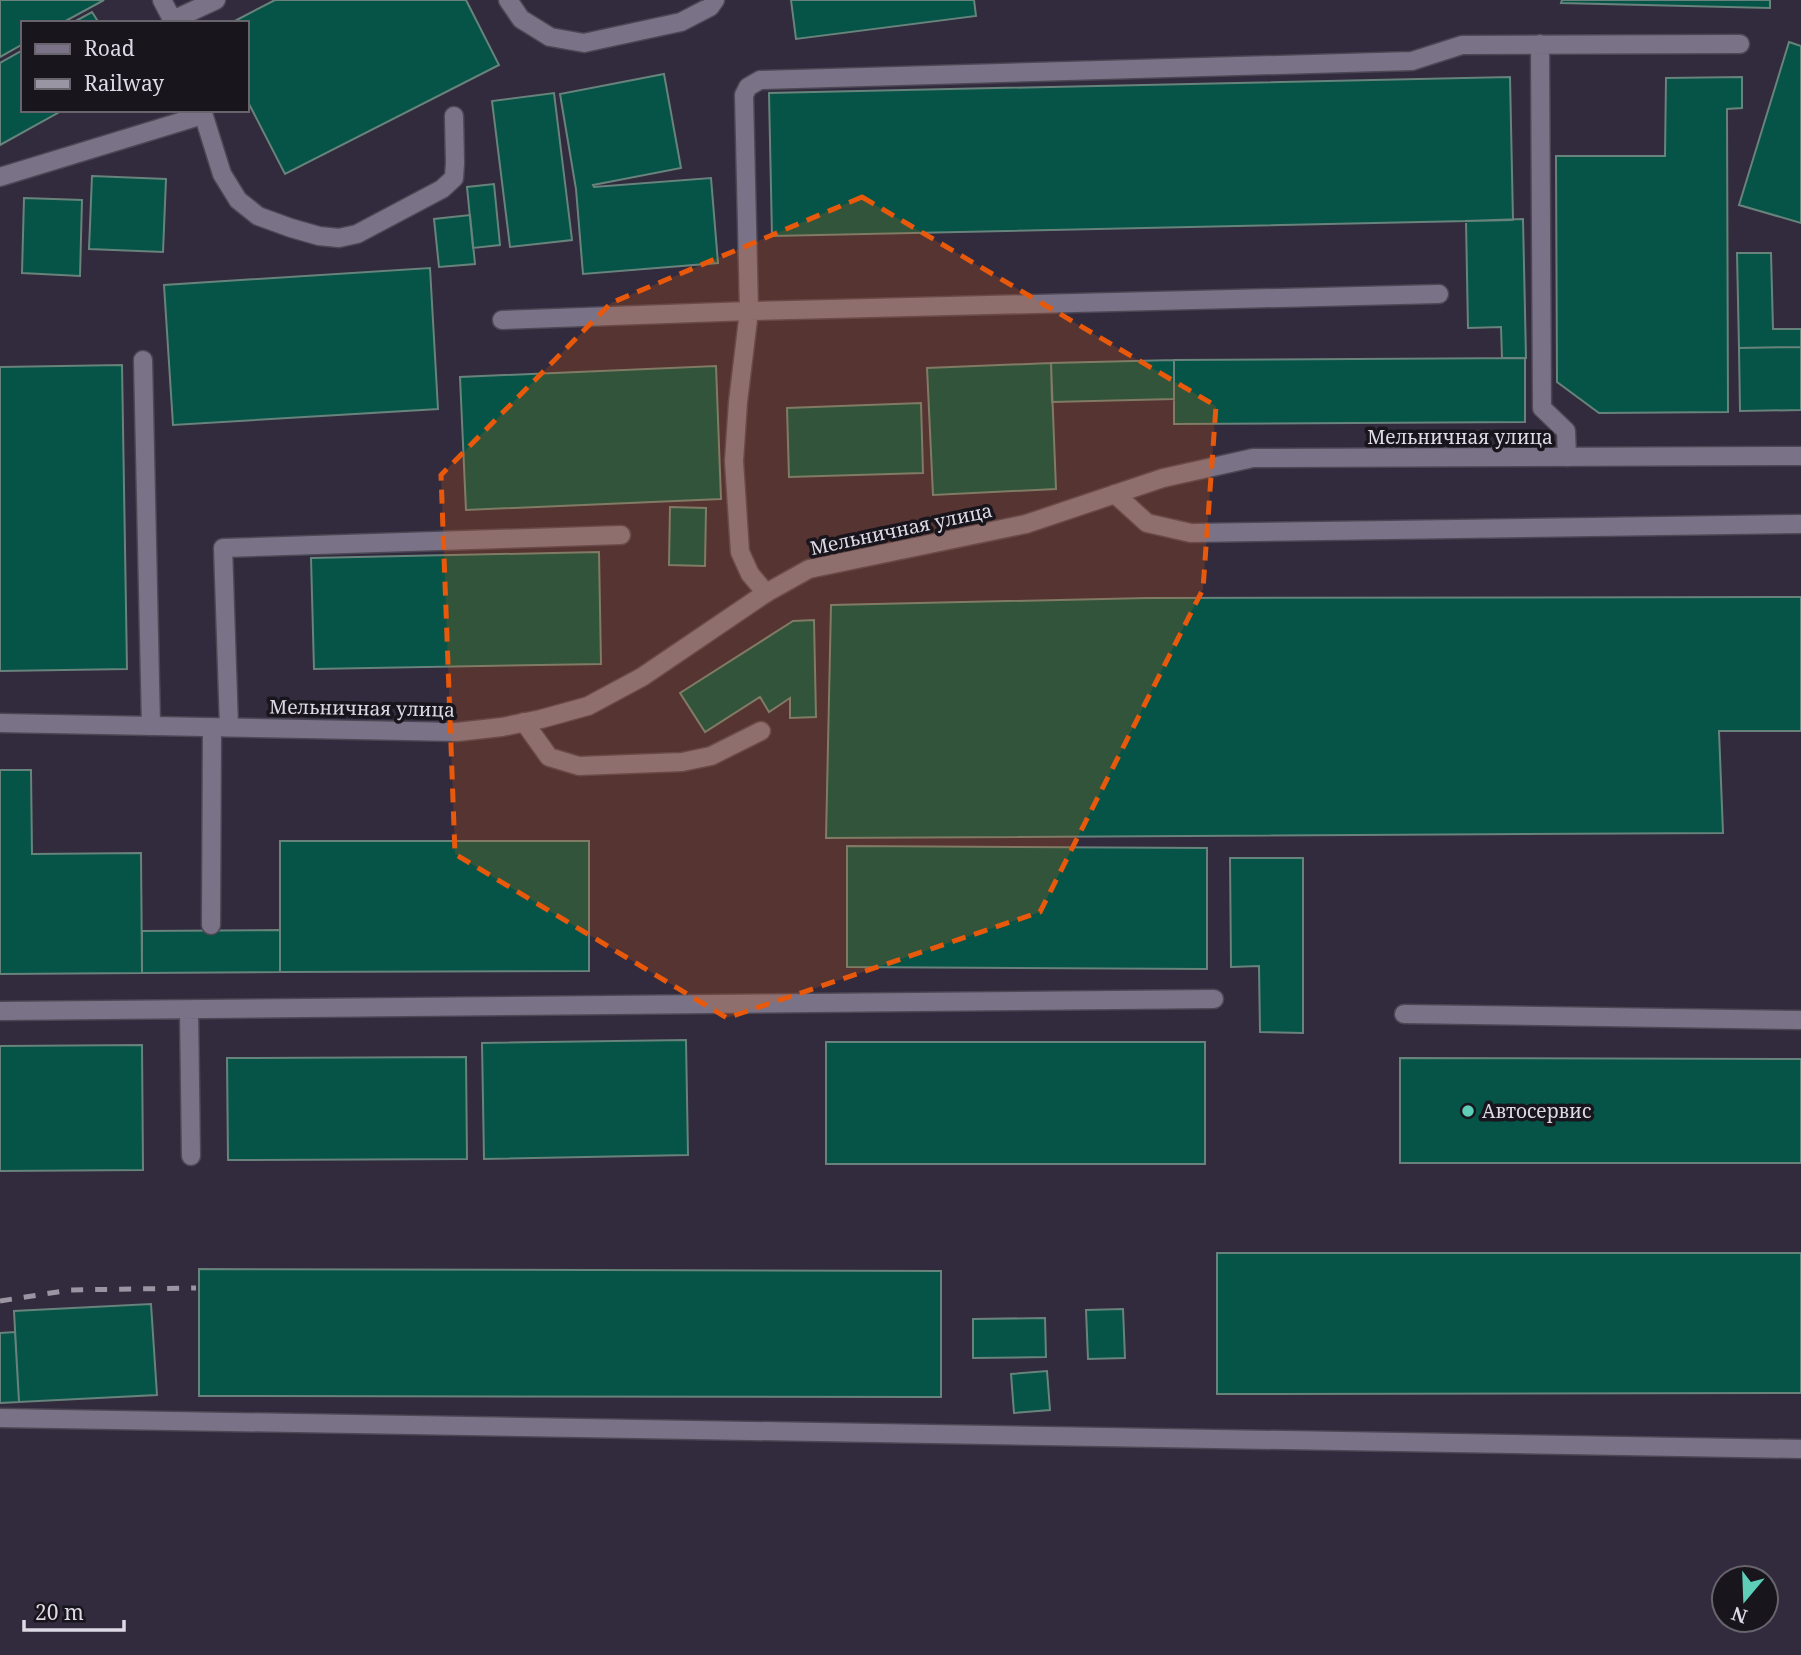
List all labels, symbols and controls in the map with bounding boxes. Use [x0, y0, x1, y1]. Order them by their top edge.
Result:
legend [21, 21, 248, 112]
text: Road [84, 34, 135, 62]
text: Railway [84, 69, 164, 97]
street label: Мельничная улица [1367, 424, 1553, 450]
street label: Мельничная улица [807, 497, 995, 561]
street label: Мельничная улица [269, 693, 455, 723]
place label: Автосервис [1482, 1098, 1591, 1124]
marker: Автосервис [1460, 1103, 1476, 1119]
north arrow [1710, 1564, 1780, 1634]
scale bar [24, 1588, 124, 1632]
text: 20 m [35, 1598, 84, 1626]
text: N [1728, 1600, 1751, 1630]

